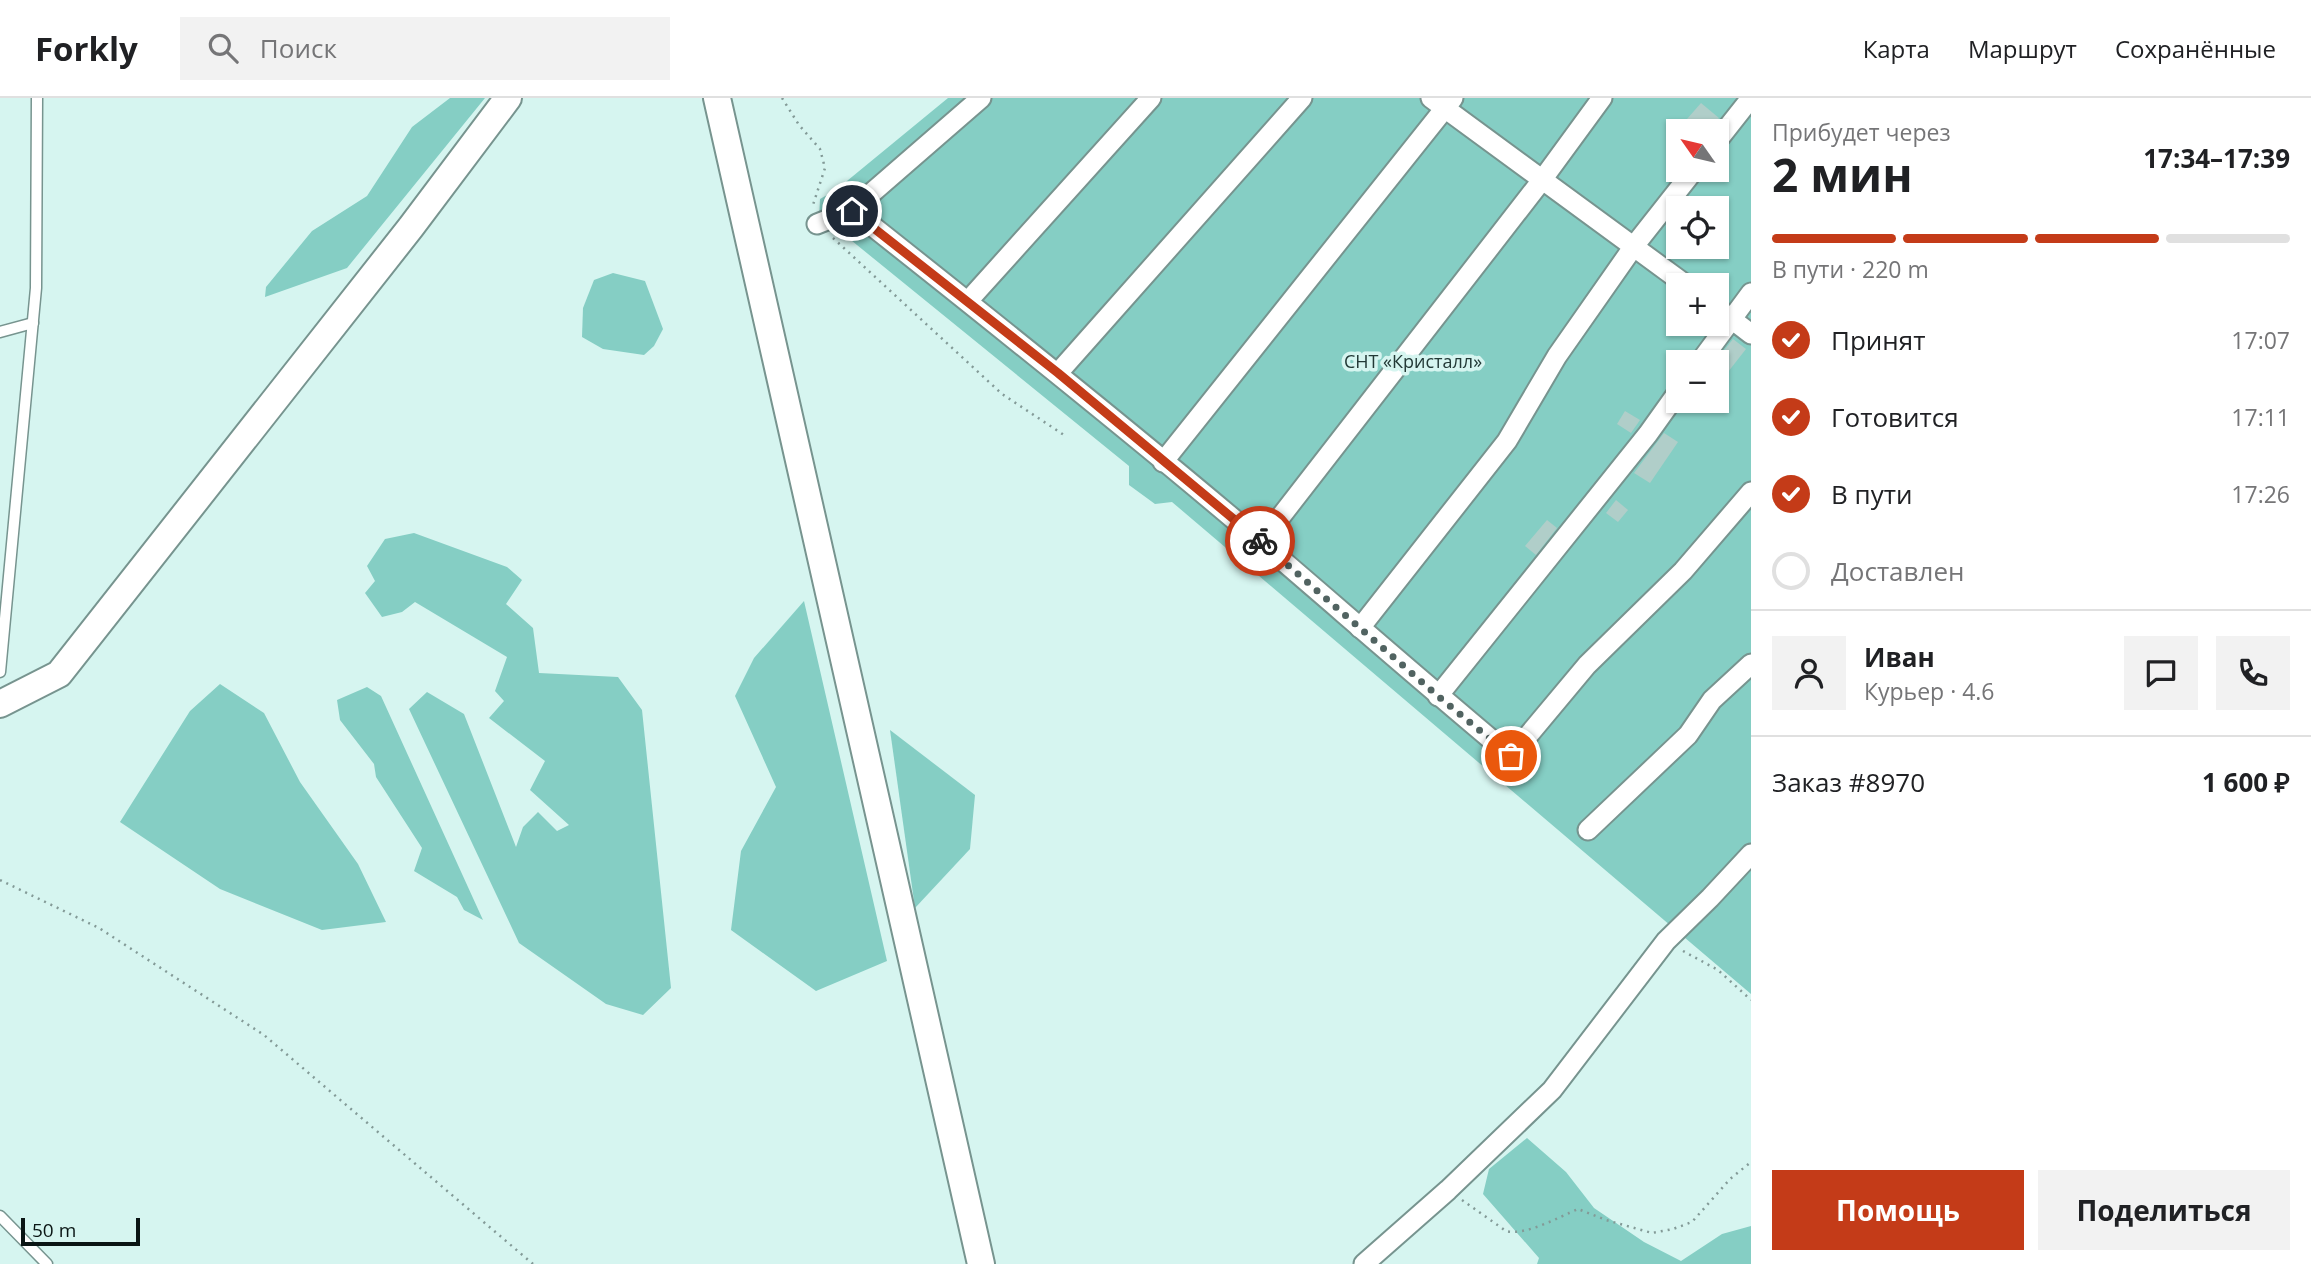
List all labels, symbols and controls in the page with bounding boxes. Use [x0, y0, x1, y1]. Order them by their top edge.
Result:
search box [180, 17, 670, 80]
text: Forkly [35, 26, 138, 71]
icon: search [204, 29, 242, 67]
text: Поиск [260, 30, 337, 66]
text: Карта [1863, 32, 1930, 65]
text: Маршрут [1968, 32, 2077, 65]
text: Сохранённые [2115, 32, 2276, 65]
text: Прибудет через [1772, 116, 1951, 148]
north arrow [1666, 119, 1729, 182]
map controls [1666, 119, 1729, 413]
text: 17:34–17:39 [2143, 140, 2290, 176]
text: 2 мин [1772, 143, 1913, 205]
pin [822, 181, 882, 241]
icon: home [833, 192, 871, 230]
button: locate [1666, 196, 1729, 259]
text: В пути · 220 m [1772, 253, 1929, 285]
button: + [1666, 273, 1729, 336]
icon: check [1772, 321, 1810, 359]
text: Принят [1831, 322, 1925, 358]
text: 17:07 [2231, 324, 2290, 356]
park label: СНТ «Кристалл» [1344, 349, 1482, 373]
button: − [1666, 350, 1729, 413]
icon: check [1772, 398, 1810, 436]
text: Готовится [1831, 399, 1959, 435]
text: 17:11 [2231, 401, 2290, 433]
icon: check [1772, 475, 1810, 513]
text: В пути [1831, 476, 1912, 512]
text: 17:26 [2231, 478, 2290, 510]
courier [1225, 506, 1295, 576]
icon: bike [1241, 522, 1279, 560]
text: Доставлен [1831, 553, 1964, 589]
button: person [1772, 636, 1846, 710]
button: chat [2124, 636, 2198, 710]
button: phone [2216, 636, 2290, 710]
text: Иван [1864, 639, 1935, 675]
text: Курьер · 4.6 [1864, 675, 1995, 707]
pin [1481, 726, 1541, 786]
icon: bag [1492, 737, 1530, 775]
text: Заказ #8970 [1772, 764, 1925, 800]
text: 1 600 ₽ [2202, 764, 2290, 800]
button: Помощь [1772, 1170, 2024, 1250]
button: Поделиться [2038, 1170, 2290, 1250]
scale bar [21, 1215, 140, 1247]
text: 50 m [32, 1217, 76, 1243]

